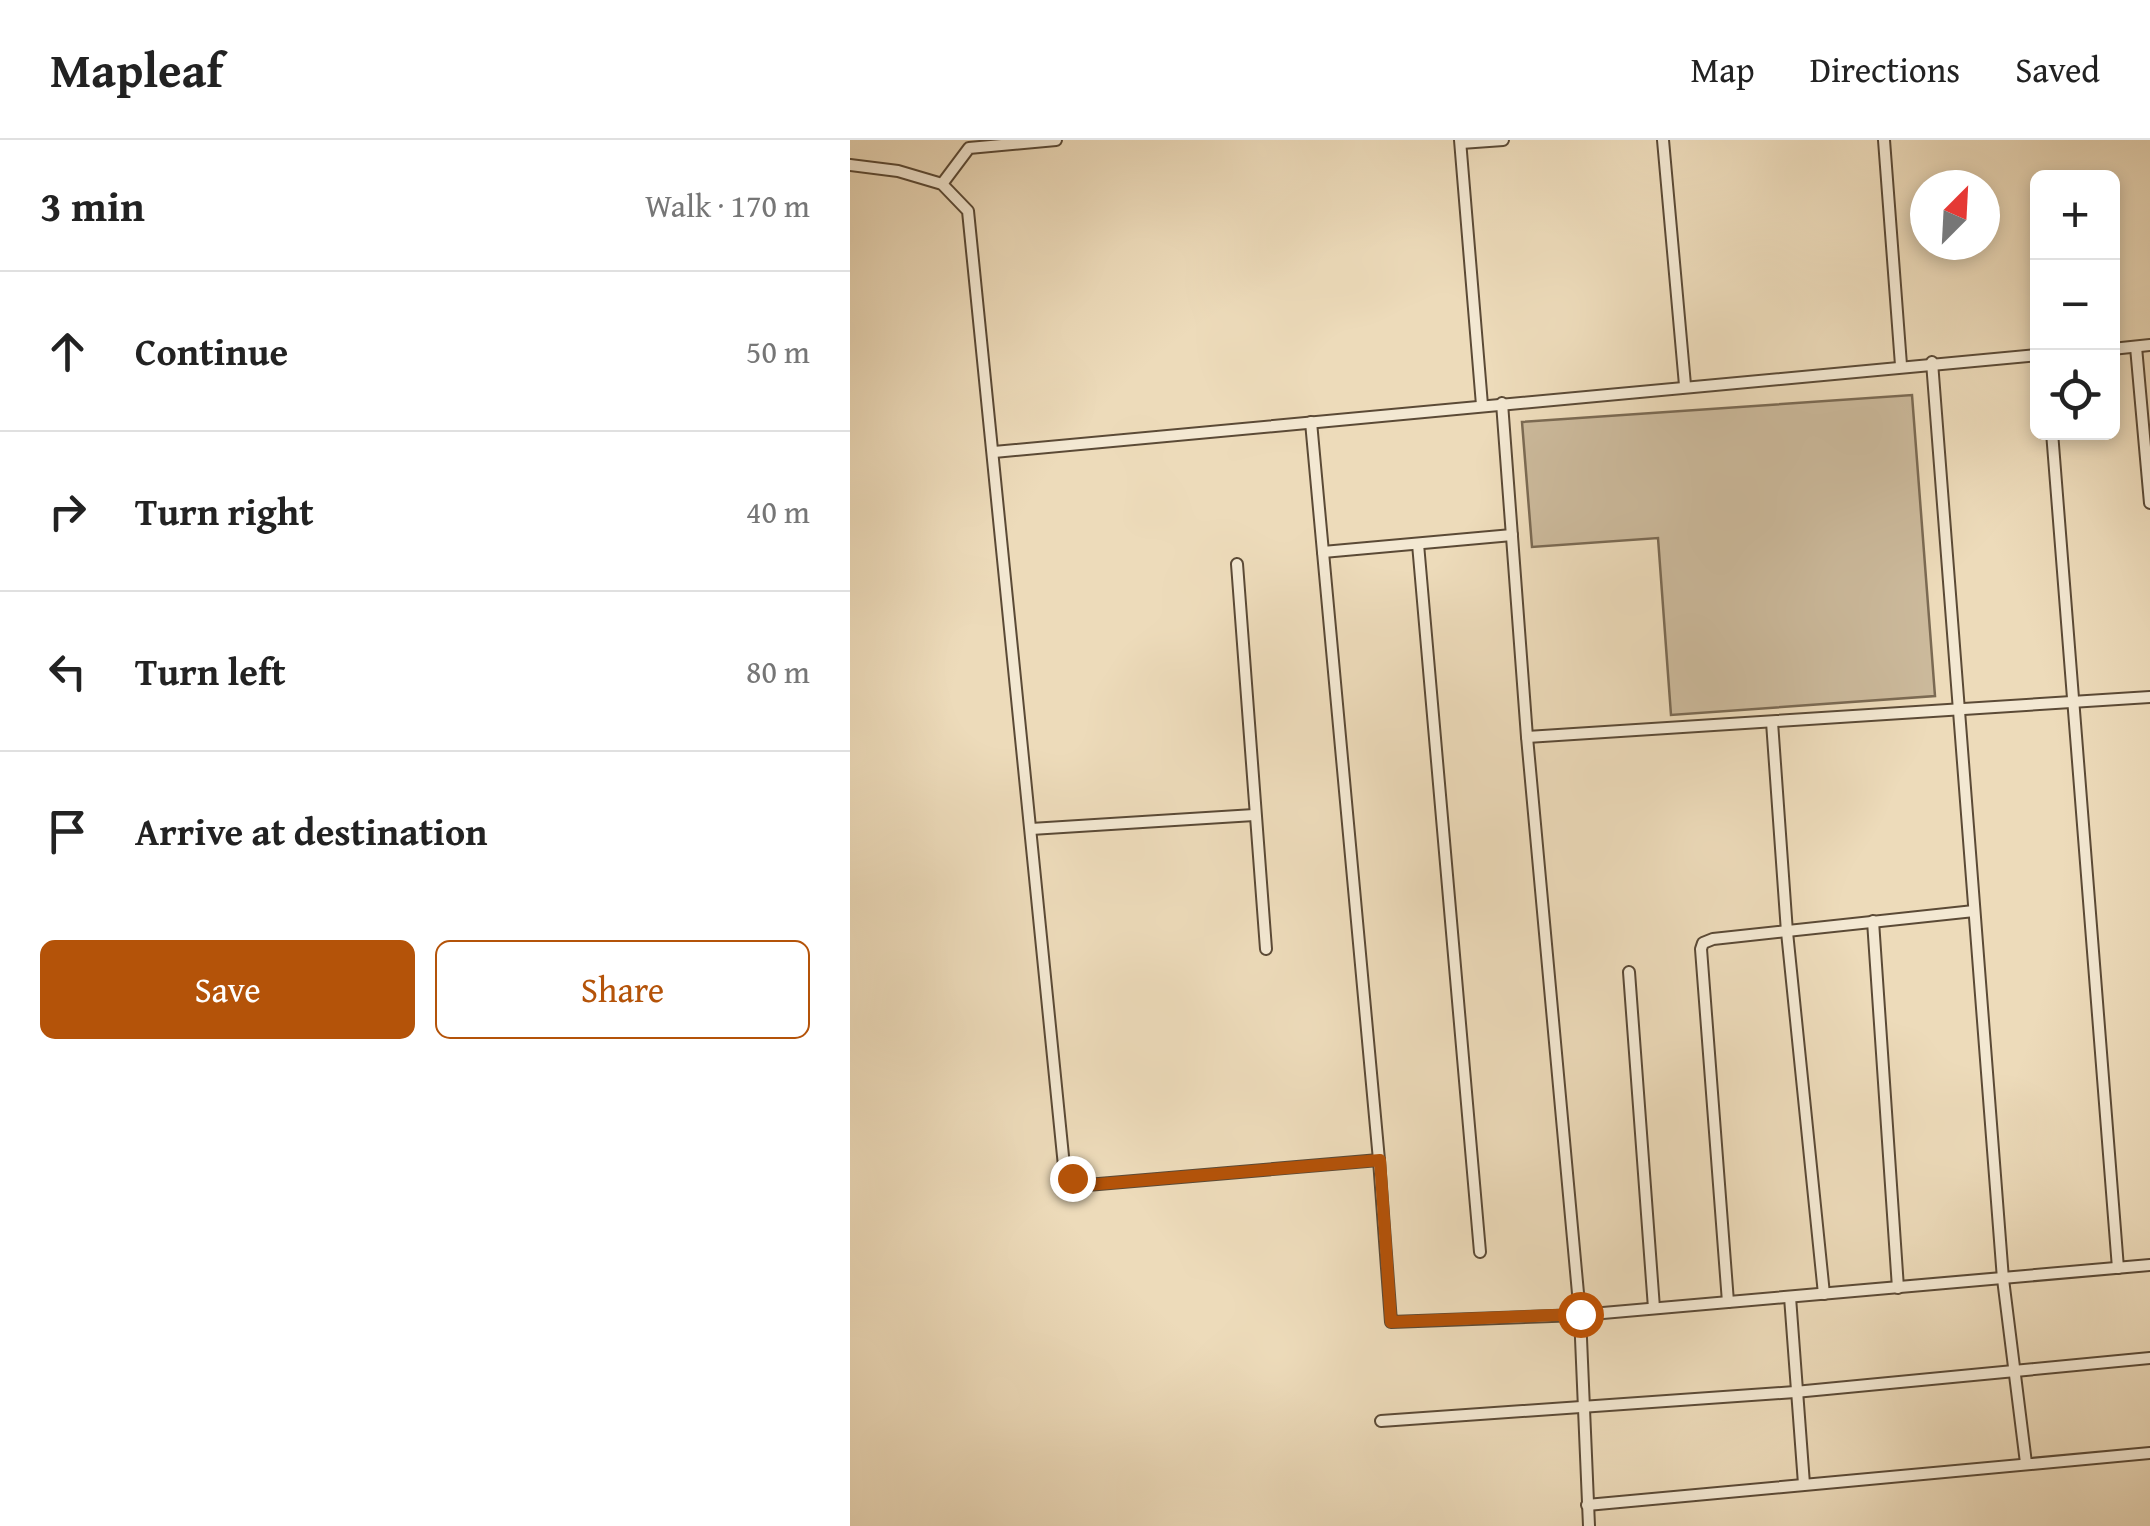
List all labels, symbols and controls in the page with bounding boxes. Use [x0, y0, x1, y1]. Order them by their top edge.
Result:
text: Mapleaf [50, 34, 223, 105]
text: Map [1691, 44, 1755, 95]
text: Directions [1810, 44, 1960, 95]
text: Saved [2015, 44, 2100, 95]
north arrow [1910, 170, 2000, 260]
map controls [2030, 170, 2120, 440]
button: + [2030, 170, 2120, 260]
text: 3 min [40, 175, 145, 236]
text: Walk · 170 m [645, 182, 810, 229]
button: − [2030, 260, 2120, 350]
text: Continue [135, 323, 288, 379]
icon: ahead [40, 324, 95, 379]
text: 50 m [746, 328, 810, 375]
button: locate [2030, 350, 2120, 440]
text: Turn right [135, 483, 314, 539]
icon: right [40, 484, 95, 539]
text: 40 m [746, 488, 810, 535]
text: Turn left [135, 643, 286, 699]
icon: left [40, 644, 95, 699]
text: 80 m [746, 648, 810, 695]
text: Arrive at destination [135, 803, 488, 859]
icon: arrive [40, 804, 95, 859]
button: Save [40, 940, 415, 1039]
button: Share [435, 940, 810, 1039]
route end [1050, 1156, 1096, 1202]
route start [1558, 1292, 1604, 1338]

